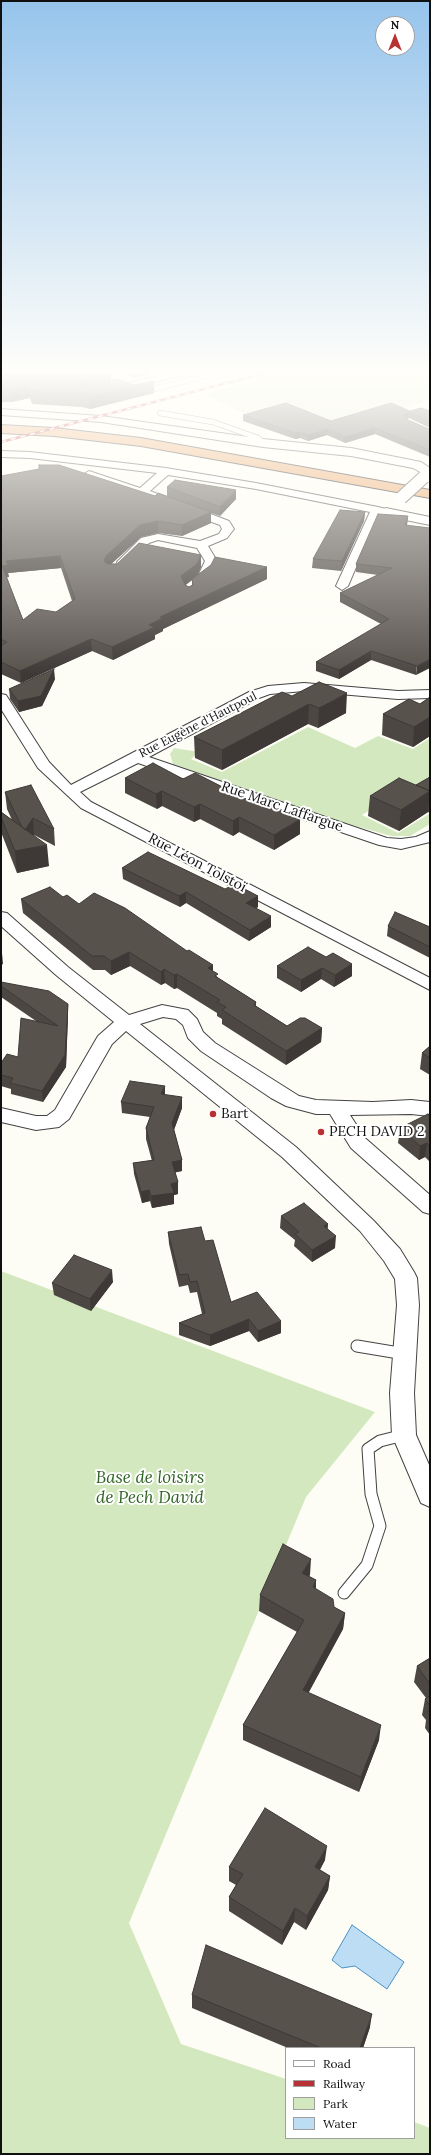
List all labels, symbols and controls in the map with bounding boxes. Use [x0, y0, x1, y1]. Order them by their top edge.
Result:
north arrow [375, 16, 415, 56]
text: N [391, 18, 399, 32]
street label: Rue Eugène d'Hautpoul [137, 689, 259, 761]
street label: Rue Marc Laffargue [219, 778, 345, 836]
street label: Rue Léon Tolstoï [145, 830, 249, 896]
place label: Bart [221, 1106, 249, 1122]
marker: Bart [208, 1109, 218, 1119]
place label: PECH DAVID 2 [329, 1124, 424, 1140]
marker: PECH DAVID 2 [316, 1127, 326, 1137]
park label: Base de loisirs de Pech David [96, 1468, 204, 1508]
legend [285, 2047, 415, 2139]
text: Road [323, 2056, 351, 2071]
text: Railway [323, 2076, 365, 2091]
text: Park [323, 2096, 348, 2111]
text: Water [323, 2116, 357, 2131]

